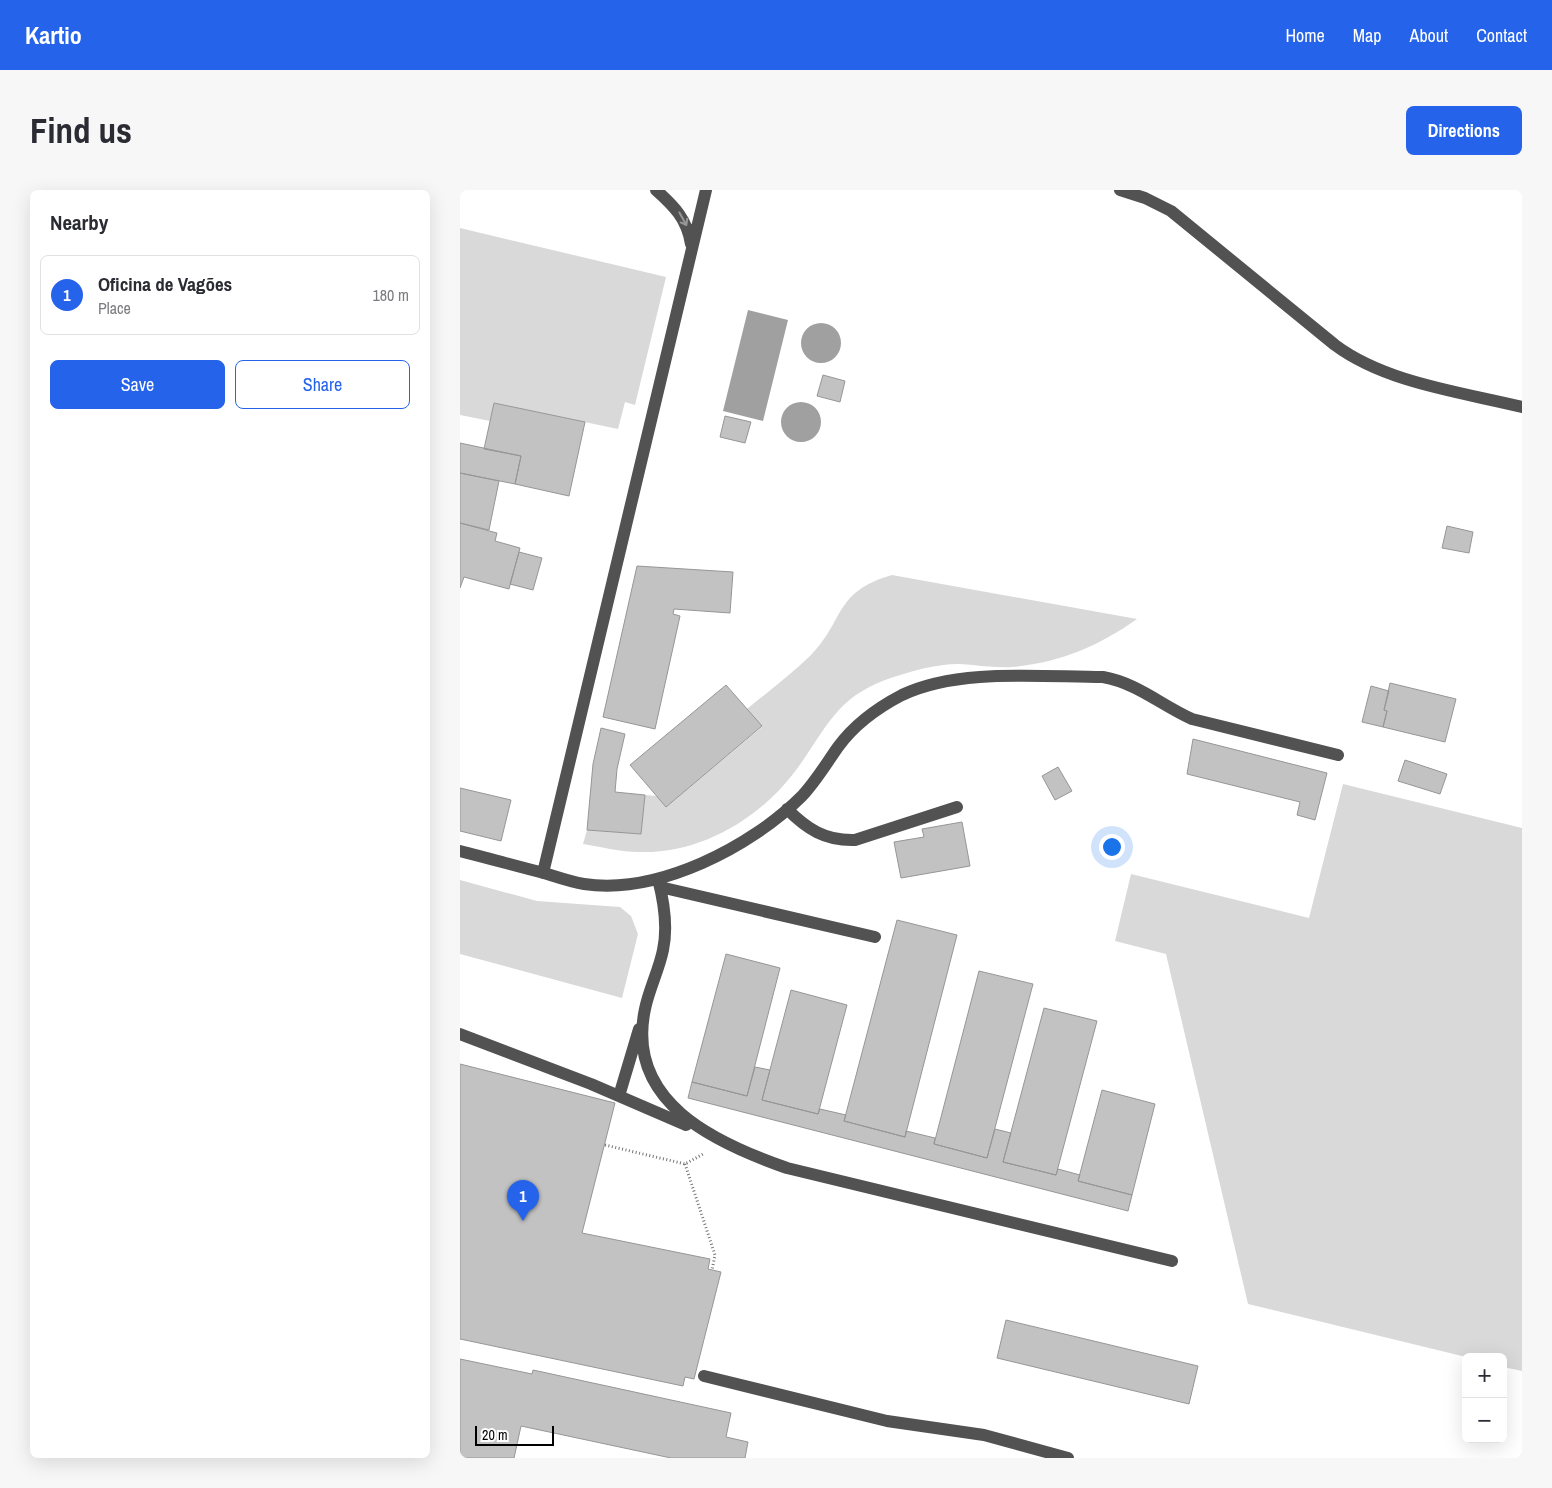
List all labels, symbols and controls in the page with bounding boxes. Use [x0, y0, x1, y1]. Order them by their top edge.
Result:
text: Kartio [25, 19, 82, 51]
text: Home [1285, 23, 1325, 48]
text: Map [1353, 23, 1382, 48]
text: About [1410, 23, 1448, 48]
text: Contact [1476, 23, 1527, 48]
button: Directions [1406, 106, 1522, 155]
text: Find us [30, 107, 132, 154]
text: Nearby [50, 208, 108, 237]
one-way arrow [678, 211, 688, 226]
text: Oficina de Vagões [98, 271, 232, 297]
text: 1 [63, 284, 71, 306]
text: 180 m [373, 284, 409, 306]
text: Place [98, 297, 131, 319]
button: Save [50, 360, 225, 409]
button: Share [235, 360, 410, 409]
your location [1099, 834, 1125, 860]
pin: 1 [507, 1180, 539, 1221]
map controls [1462, 1353, 1507, 1443]
button: + [1462, 1353, 1507, 1398]
button: − [1462, 1398, 1507, 1443]
scale bar [475, 1423, 554, 1446]
text: 20 m [482, 1426, 508, 1444]

